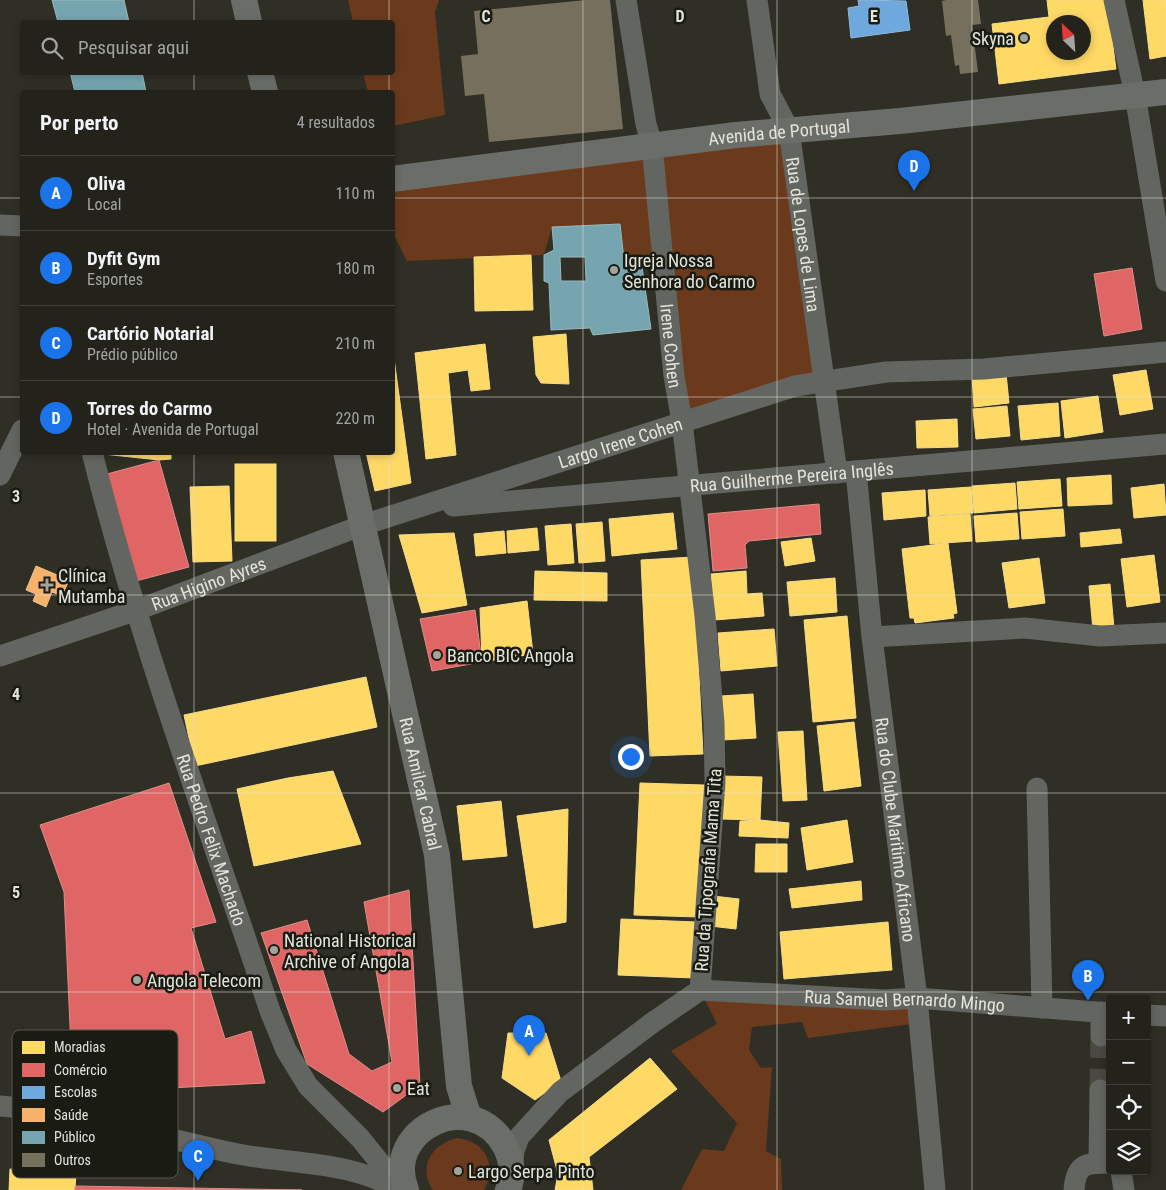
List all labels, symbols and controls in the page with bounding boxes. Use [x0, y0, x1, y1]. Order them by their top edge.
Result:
text: C [481, 7, 491, 26]
text: D [675, 7, 685, 26]
text: E [870, 7, 878, 26]
north arrow [1046, 15, 1091, 60]
search box [20, 20, 395, 75]
place label: Skyna [972, 28, 1014, 49]
marker: Skyna [1018, 32, 1030, 44]
icon: search [38, 34, 66, 62]
text: Pesquisar aqui [78, 36, 189, 59]
text: Por perto [40, 111, 119, 135]
text: 4 resultados [297, 113, 375, 132]
street label: Avenida de Portugal [707, 115, 851, 149]
pin: D [898, 150, 930, 191]
street label: Rua de Lopes de Lima [782, 156, 825, 313]
text: Oliva [87, 172, 125, 195]
text: A [51, 184, 61, 203]
text: 110 m [336, 184, 375, 203]
text: Local [87, 195, 121, 214]
text: Dyfit Gym [87, 247, 160, 270]
place label: Igreja Nossa Senhora do Carmo [624, 250, 755, 292]
text: B [52, 259, 60, 278]
text: 180 m [336, 259, 375, 278]
marker: Igreja Nossa Senhora do Carmo [608, 264, 620, 276]
text: Esportes [87, 270, 143, 289]
street label: Irene Cohen [657, 303, 686, 389]
text: Cartório Notarial [87, 322, 214, 345]
text: C [51, 334, 61, 353]
text: 210 m [336, 334, 375, 353]
text: Prédio público [87, 345, 178, 364]
text: Torres do Carmo [87, 397, 212, 420]
text: D [51, 409, 61, 428]
text: 220 m [336, 409, 375, 428]
street label: Largo Irene Cohen [555, 412, 685, 472]
text: Hotel · Avenida de Portugal [87, 420, 259, 439]
street label: Rua Guilherme Pereira Inglês [689, 457, 894, 496]
text: 3 [12, 487, 20, 506]
street label: Rua Higino Ayres [148, 552, 269, 614]
place label: Clínica Mutamba [58, 565, 125, 607]
marker: Clínica Mutamba [40, 578, 54, 592]
place label: Banco BIC Angola [447, 645, 574, 666]
marker: Banco BIC Angola [431, 649, 443, 661]
text: 4 [12, 685, 20, 704]
street label: Rua Amilcar Cabral [396, 715, 446, 852]
street label: Rua do Clube Maritimo Africano [872, 716, 920, 943]
your location [618, 744, 644, 770]
street label: Rua Pedro Felix Machado [173, 751, 251, 928]
street label: Rua da Tipografia Mama Tita [690, 768, 726, 972]
text: 5 [12, 883, 20, 902]
place label: National Historical Archive of Angola [284, 930, 416, 972]
marker: National Historical Archive of Angola [268, 944, 280, 956]
pin: B [1072, 960, 1104, 1001]
place label: Angola Telecom [147, 970, 261, 991]
marker: Angola Telecom [131, 974, 143, 986]
street label: Rua Samuel Bernardo Mingo [804, 985, 1006, 1015]
map controls [1106, 995, 1151, 1175]
button: + [1106, 995, 1151, 1040]
pin: A [513, 1015, 545, 1056]
legend [12, 1030, 178, 1178]
text: Moradias [54, 1039, 106, 1055]
button: − [1106, 1040, 1151, 1085]
text: Comércio [54, 1062, 107, 1078]
place label: Eat [407, 1078, 430, 1099]
marker: Eat [391, 1082, 403, 1094]
text: Escolas [54, 1084, 97, 1100]
button: locate [1106, 1085, 1151, 1130]
text: Saúde [54, 1107, 89, 1123]
text: Público [54, 1129, 95, 1145]
button: layers [1106, 1130, 1151, 1175]
pin: C [182, 1140, 214, 1181]
text: Outros [54, 1152, 91, 1168]
place label: Largo Serpa Pinto [468, 1161, 594, 1182]
marker: Largo Serpa Pinto [452, 1165, 464, 1177]

